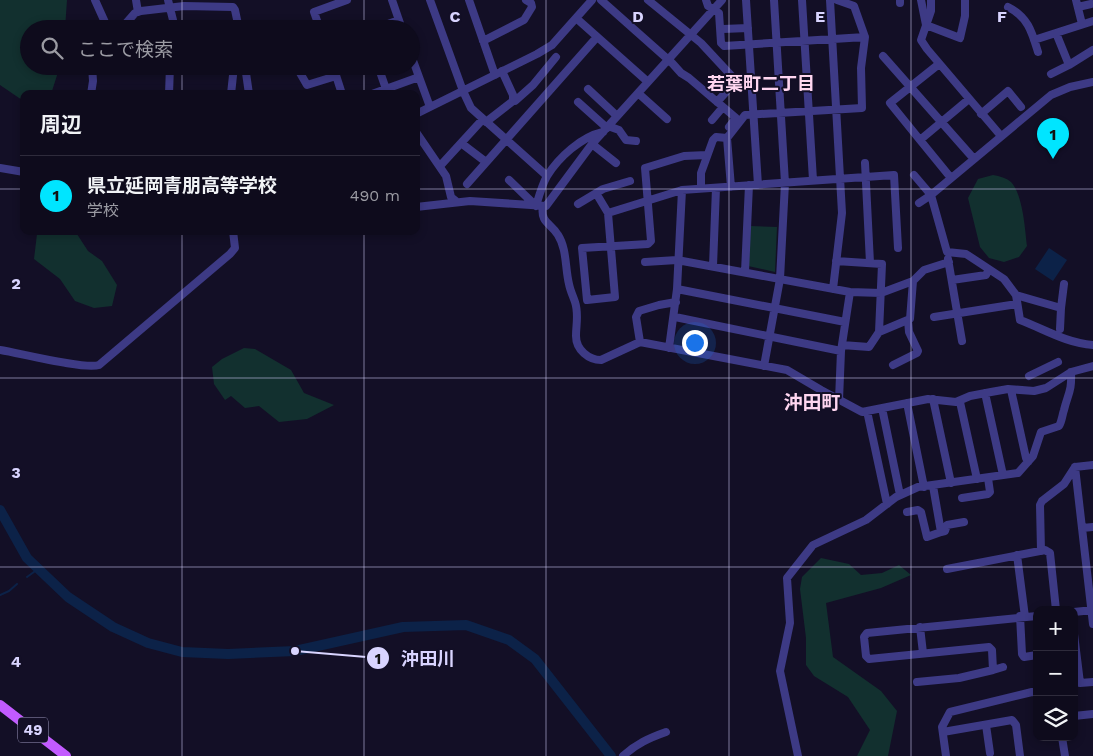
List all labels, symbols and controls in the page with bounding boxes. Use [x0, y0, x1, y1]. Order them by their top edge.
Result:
text: C [450, 7, 461, 26]
text: D [632, 7, 644, 26]
text: E [815, 7, 825, 26]
text: F [997, 7, 1007, 26]
search box [20, 20, 420, 75]
icon: search [38, 34, 66, 62]
text: ここで検索 [78, 38, 173, 61]
district label: 若葉町二丁目 [707, 73, 815, 94]
text: 周辺 [40, 112, 82, 137]
pin: 1 [1037, 118, 1069, 159]
text: 県立延岡青朋高等学校 [87, 174, 277, 197]
text: 1 [53, 186, 59, 205]
text: 490 m [350, 186, 400, 205]
text: 学校 [87, 201, 119, 220]
text: 2 [11, 274, 21, 293]
your location [682, 330, 708, 356]
district label: 沖田町 [783, 391, 841, 414]
text: 3 [11, 463, 21, 482]
map controls [1033, 606, 1078, 741]
button: + [1033, 606, 1078, 651]
callout: 沖田川 [366, 642, 465, 675]
text: 沖田川 [401, 648, 455, 669]
text: 1 [375, 650, 381, 668]
button: − [1033, 651, 1078, 696]
text: 4 [11, 652, 21, 671]
button: layers [1033, 696, 1078, 741]
road number: 49 [18, 718, 48, 742]

